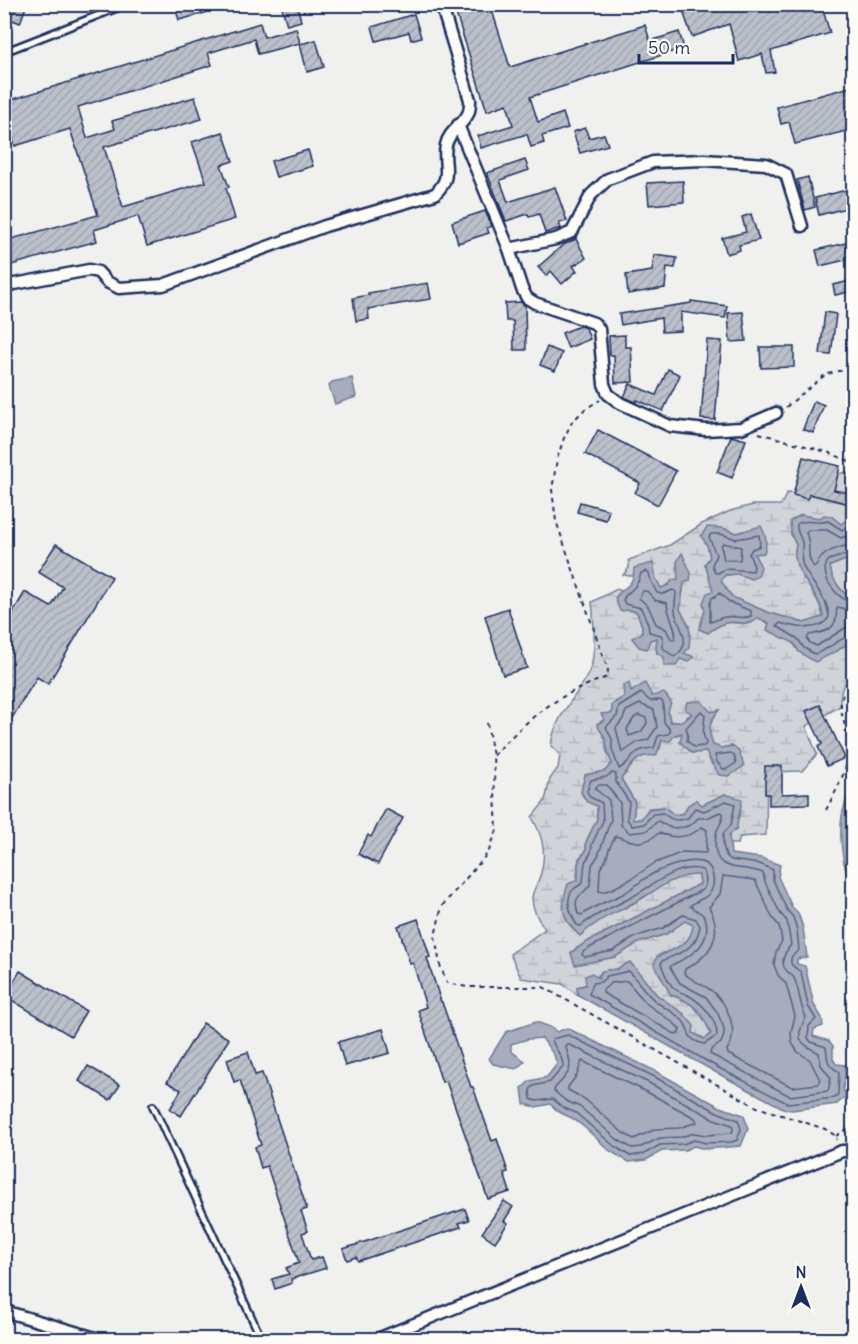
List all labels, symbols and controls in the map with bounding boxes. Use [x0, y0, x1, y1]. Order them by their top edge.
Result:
scale bar [639, 27, 734, 65]
text: 50 m [648, 36, 690, 59]
north arrow [771, 1257, 831, 1317]
text: N [795, 1262, 807, 1282]

